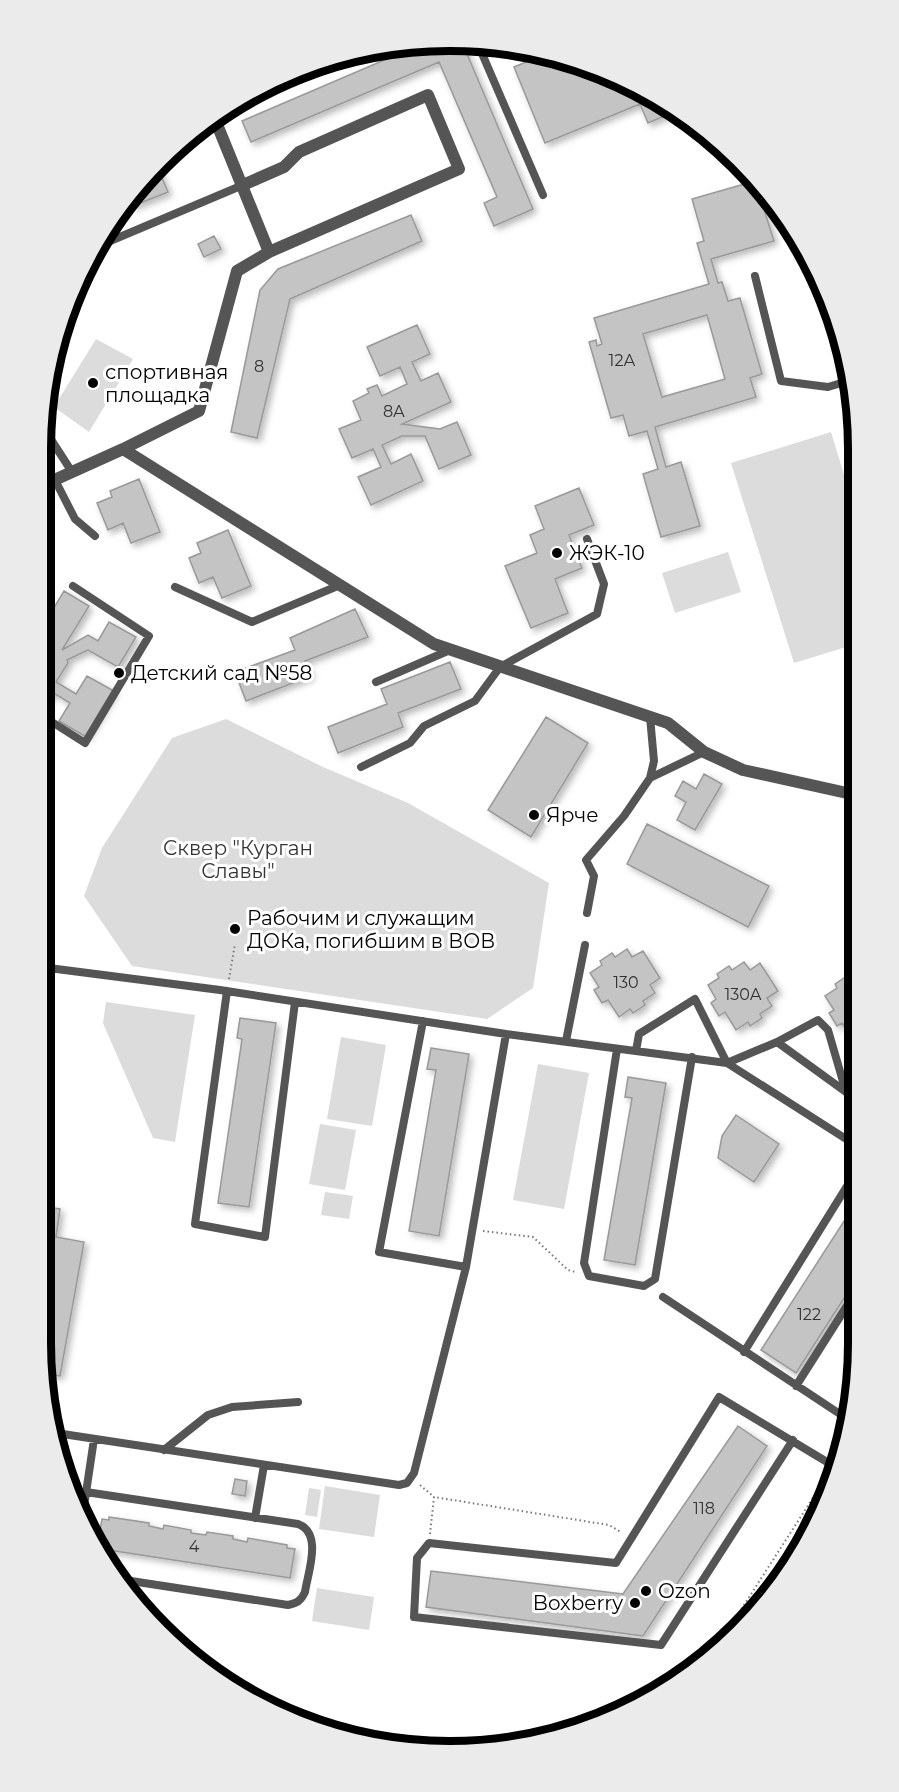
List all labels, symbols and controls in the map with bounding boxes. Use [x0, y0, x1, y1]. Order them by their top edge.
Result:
house number: 12А [609, 351, 635, 370]
house number: 8 [254, 357, 264, 376]
place label: спортивная площадка [105, 360, 228, 407]
marker: спортивная площадка [86, 376, 100, 390]
house number: 8А [383, 402, 405, 421]
place label: ЖЭК-10 [569, 541, 645, 565]
marker: ЖЭК-10 [550, 546, 564, 560]
place label: Детский сад №58 [131, 661, 312, 685]
marker: Детский сад №58 [112, 666, 126, 680]
place label: Ярче [546, 803, 599, 827]
marker: Ярче [527, 808, 541, 822]
park label: Сквер "Курган Славы" [163, 836, 313, 883]
place label: Рабочим и служащим ДОКа, погибшим в ВОВ [247, 906, 495, 953]
marker: Рабочим и служащим ДОКа, погибшим в ВОВ [228, 922, 242, 936]
house number: 130 [613, 973, 639, 992]
house number: 130А [724, 985, 762, 1004]
house number: 122 [797, 1305, 821, 1324]
house number: 118 [693, 1499, 715, 1518]
house number: 4 [189, 1537, 200, 1556]
place label: Ozon [658, 1579, 711, 1603]
marker: Ozon [639, 1584, 653, 1598]
place label: Boxberry [533, 1591, 623, 1615]
marker: Boxberry [628, 1596, 642, 1610]

